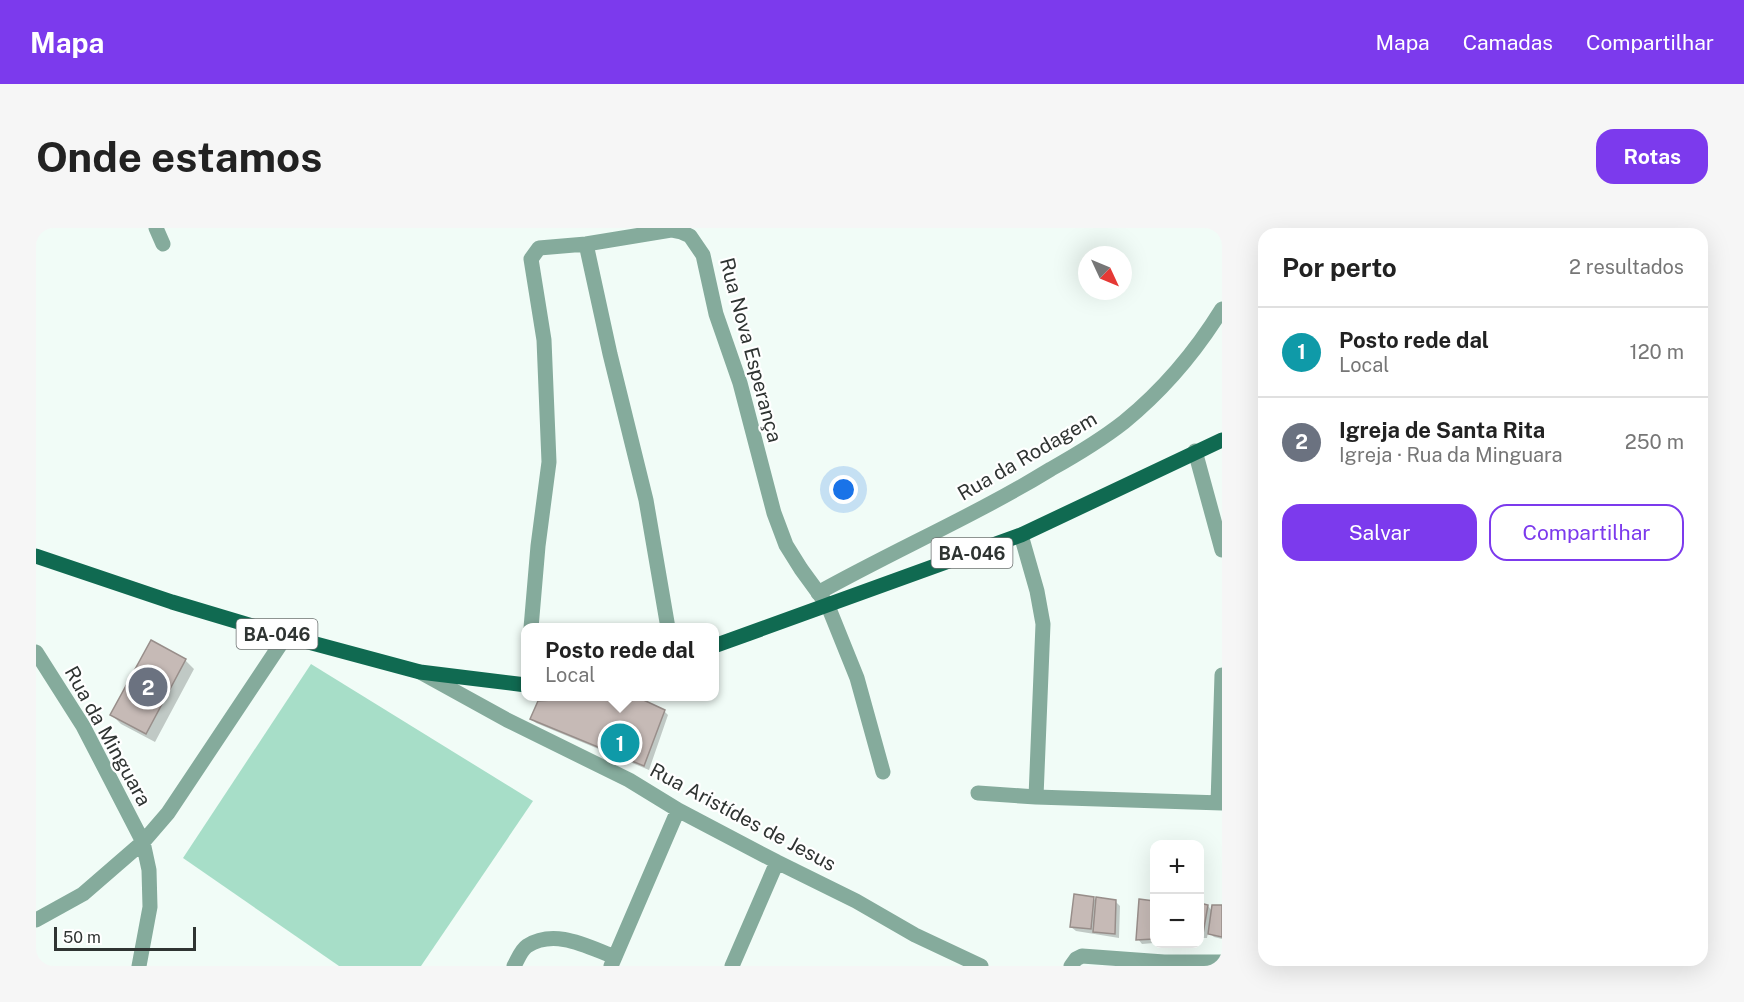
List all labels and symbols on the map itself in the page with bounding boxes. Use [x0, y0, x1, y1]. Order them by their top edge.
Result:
north arrow [1078, 246, 1132, 300]
street label: Rua Nova Esperança [715, 255, 787, 445]
street label: Rua da Rodagem [953, 406, 1101, 506]
your location [829, 475, 858, 504]
road number: BA-046 [932, 538, 1012, 568]
road number: BA-046 [236, 619, 318, 649]
street label: Rua da Minguara [60, 662, 156, 810]
pin: 2 [128, 664, 168, 710]
pin: 1 [600, 720, 640, 766]
street label: Rua Aristídes de Jesus [646, 758, 840, 876]
scale bar [54, 924, 196, 952]

